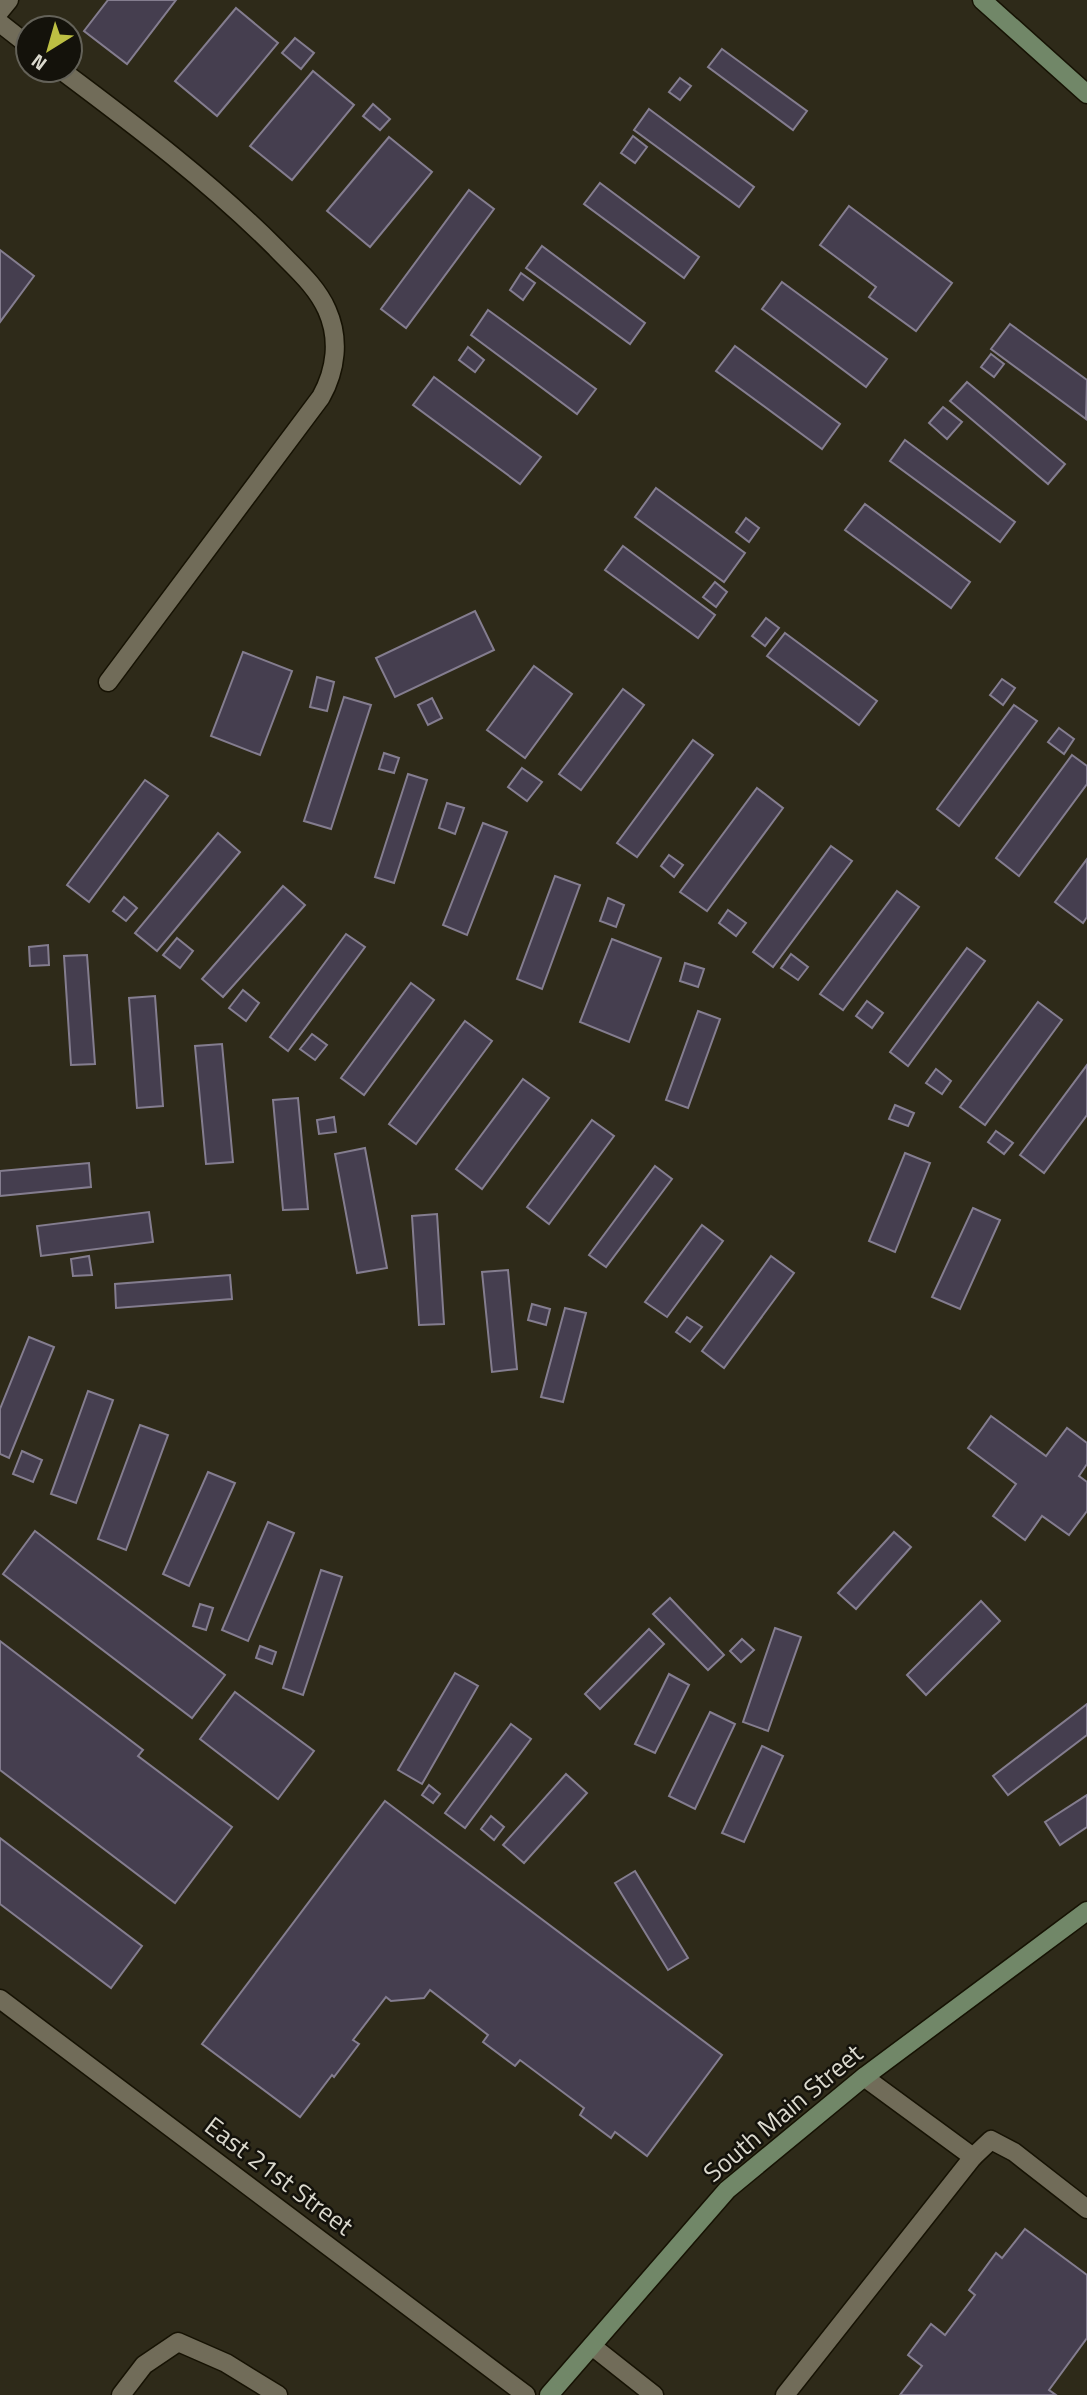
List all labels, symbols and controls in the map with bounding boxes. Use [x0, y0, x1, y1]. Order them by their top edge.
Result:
north arrow [14, 14, 84, 84]
text: N [24, 47, 52, 79]
street label: South Main Street [694, 2034, 871, 2191]
street label: East 21st Street [197, 2107, 362, 2245]

